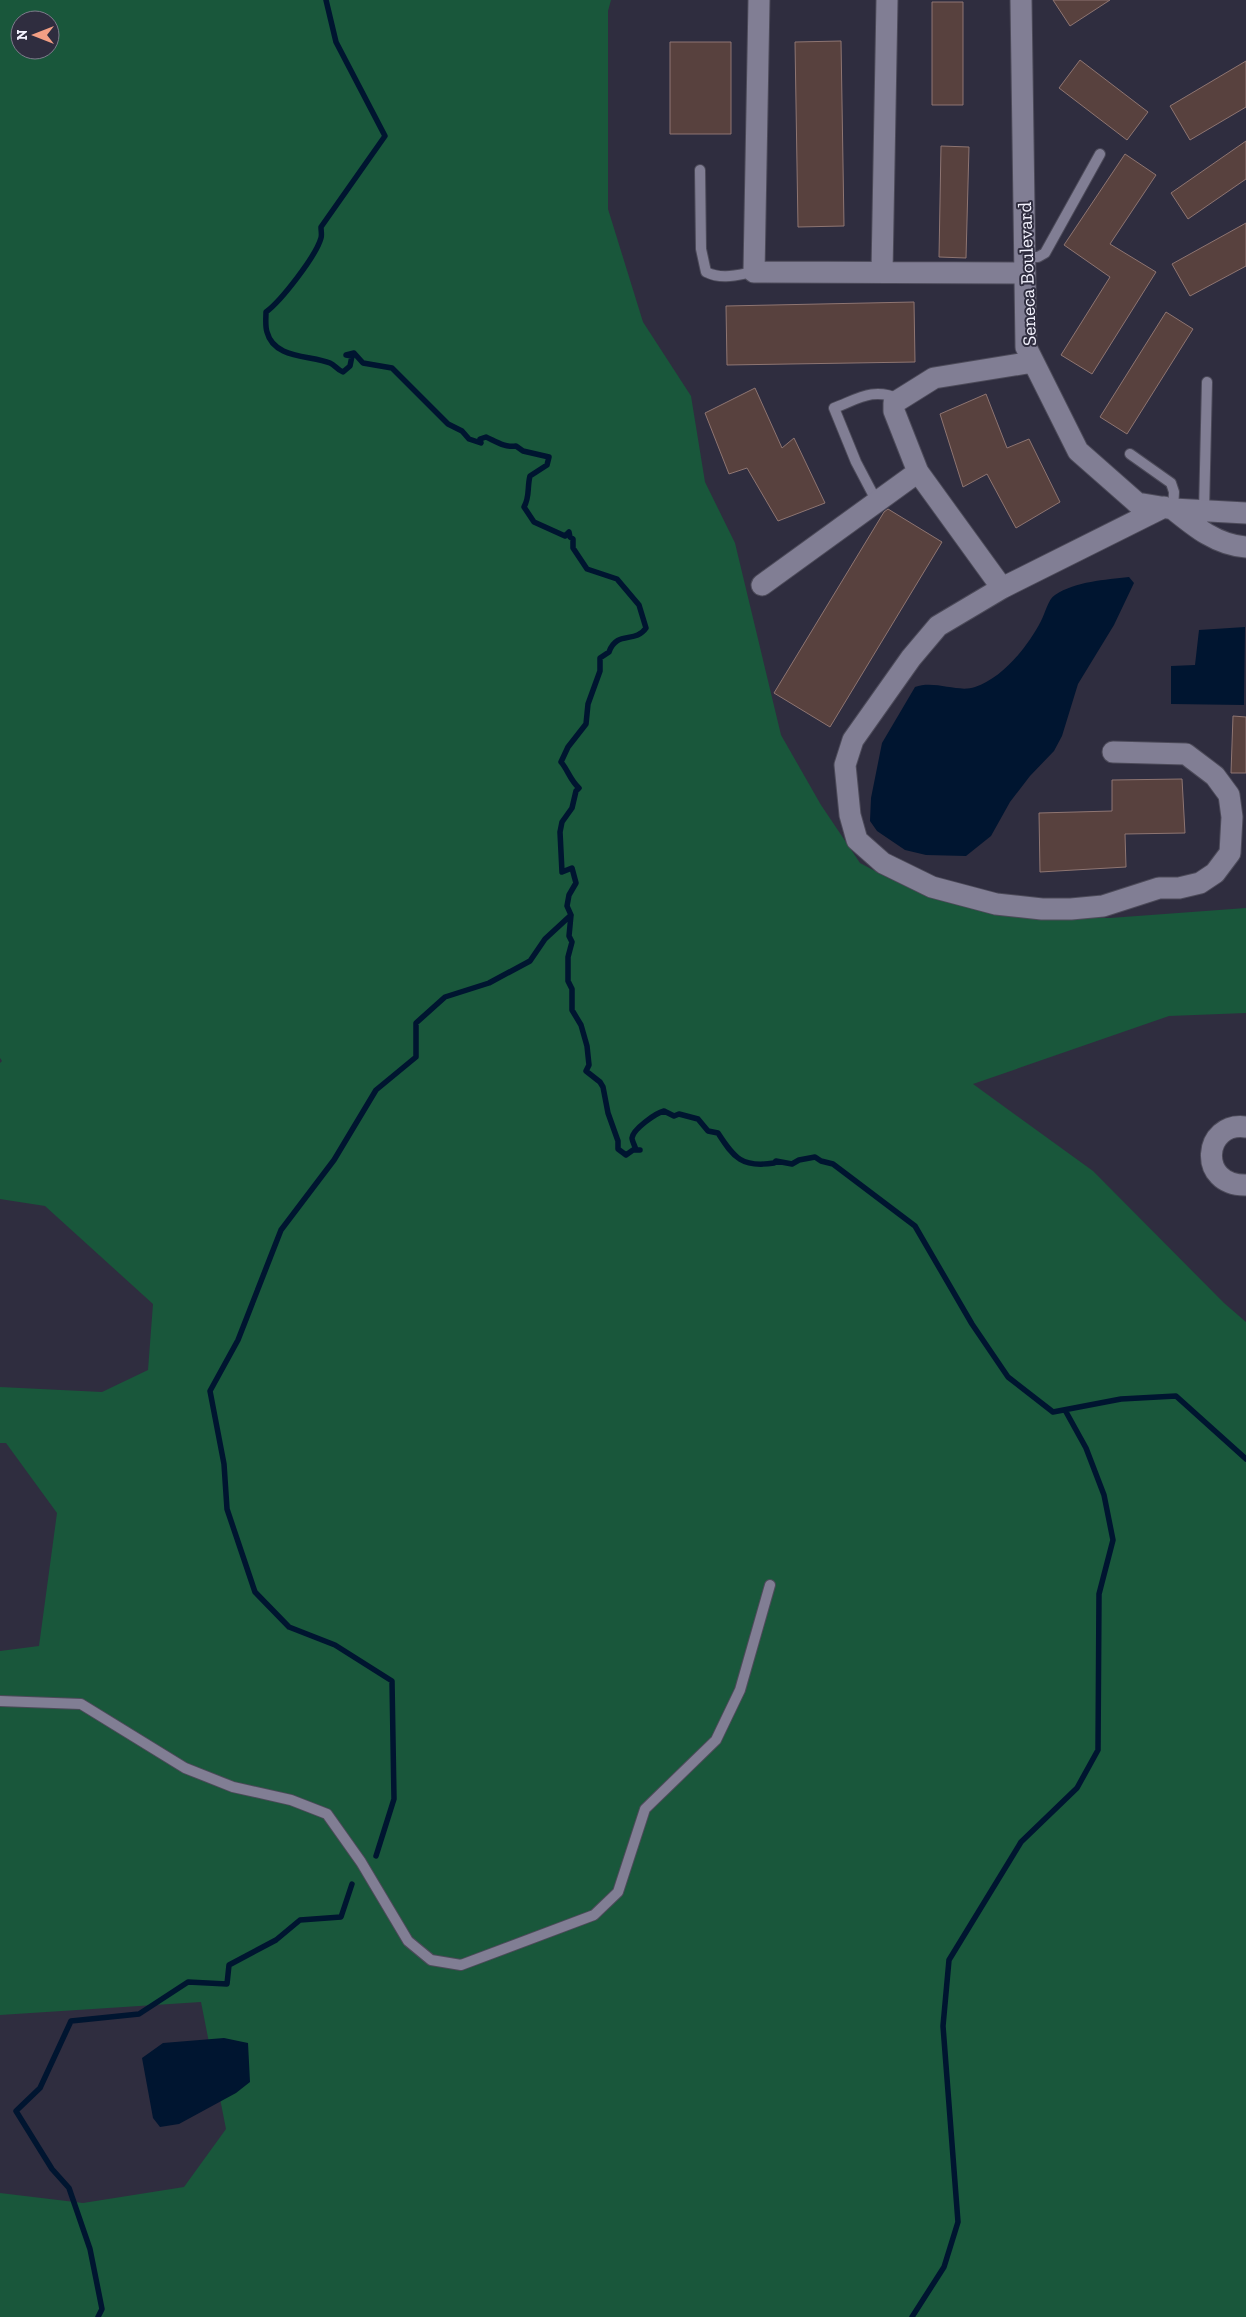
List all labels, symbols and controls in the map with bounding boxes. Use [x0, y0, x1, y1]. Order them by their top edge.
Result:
north arrow [10, 10, 60, 60]
text: N [14, 29, 31, 40]
street label: Seneca Boulevard [1013, 201, 1041, 346]

